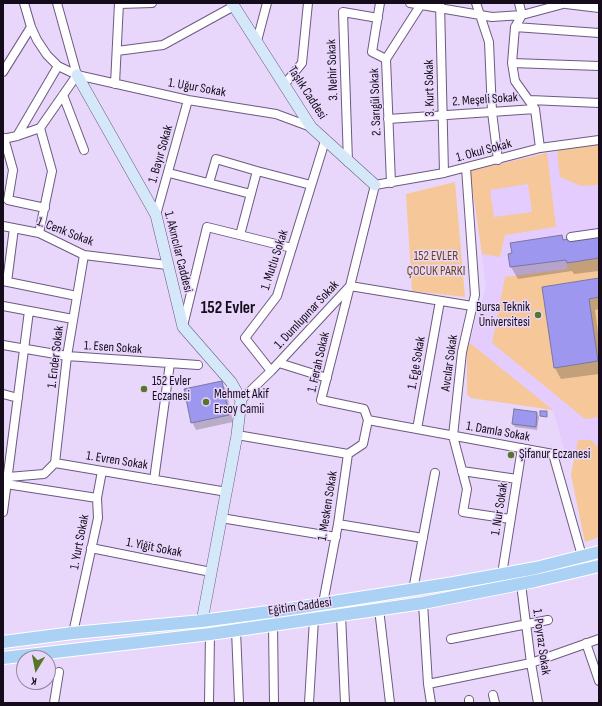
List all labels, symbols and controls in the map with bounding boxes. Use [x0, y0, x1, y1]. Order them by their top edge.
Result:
street label: 3. Nehir Sokak [324, 39, 342, 101]
street label: 3. Kurt Sokak [422, 59, 438, 117]
street label: Taşlık Caddesi [284, 64, 330, 122]
street label: 2. Sarıgül Sokak [367, 68, 385, 136]
street label: 1. Uğur Sokak [167, 75, 227, 101]
street label: 2. Meşeli Sokak [452, 90, 518, 110]
street label: 1. Bayır Sokak [145, 123, 177, 185]
street label: 1. Okul Sokak [455, 136, 513, 166]
street label: 1. Akıncılar Caddesi [160, 210, 196, 294]
street label: 1. Cenk Sokak [35, 214, 95, 250]
street label: 1. Mutlu Sokak [258, 228, 292, 292]
park label: 152 EVLER ÇOCUK PARKI [407, 249, 465, 280]
street label: 1. Dumlupınar Sokak [271, 278, 343, 352]
district label: 152 Evler [201, 299, 255, 319]
place label: Bursa Teknik Üniversitesi [476, 300, 530, 331]
marker: Bursa Teknik Üniversitesi [533, 310, 543, 320]
street label: 1. Ender Sokak [44, 325, 68, 389]
street label: 1. Ferah Sokak [304, 330, 334, 394]
street label: Avcılar Sokak [438, 334, 462, 392]
street label: 1. Ege Sokak [405, 335, 429, 391]
street label: 1. Esen Sokak [83, 338, 143, 358]
place label: 152 Evler Eczanesi [152, 374, 191, 405]
marker: 152 Evler Eczanesi [139, 384, 149, 394]
place label: Mehmet Akif Ersoy Camii [214, 387, 269, 418]
marker: Mehmet Akif Ersoy Camii [201, 397, 211, 407]
street label: 1. Damla Sokak [465, 419, 531, 445]
place label: Şifanur Eczanesi [519, 447, 590, 463]
street label: 1. Evren Sokak [85, 448, 149, 474]
marker: Şifanur Eczanesi [506, 450, 516, 460]
street label: 1. Mesken Sokak [315, 470, 341, 542]
street label: 1. Nur Sokak [488, 482, 512, 536]
street label: 1. Yurt Sokak [67, 513, 93, 571]
street label: 1. Yiğit Sokak [125, 535, 183, 561]
street label: Eğitim Caddesi [267, 595, 333, 619]
street label: 1. Poyraz Sokak [529, 608, 553, 676]
north arrow [16, 650, 56, 690]
text: K [30, 674, 38, 688]

